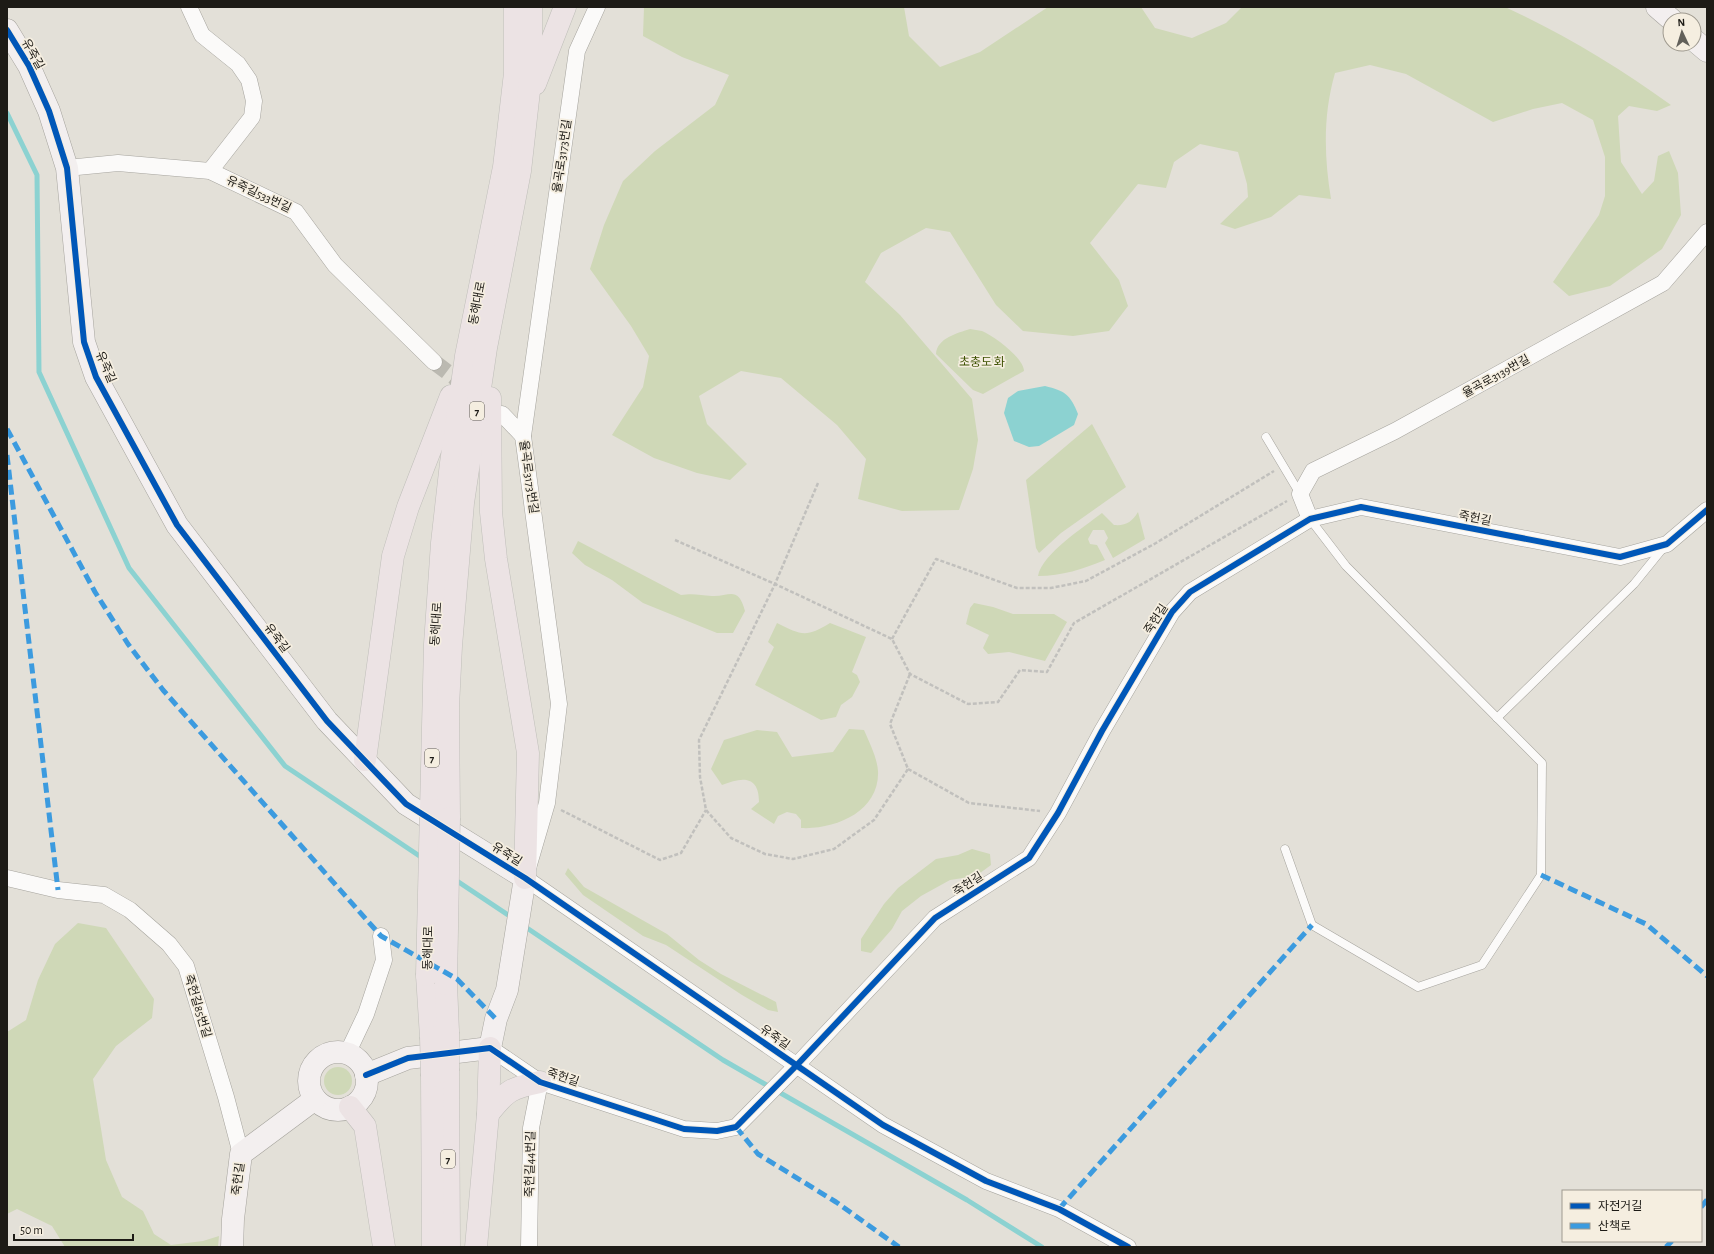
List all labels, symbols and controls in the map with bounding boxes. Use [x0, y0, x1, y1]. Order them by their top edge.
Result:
north arrow [1662, 12, 1702, 52]
text: N [1677, 17, 1686, 28]
street label: 유죽길 [20, 37, 46, 71]
street label: 율곡로3173번길 [551, 118, 573, 194]
street label: 유죽길533번길 [225, 174, 293, 214]
street label: 동해대로 [467, 280, 487, 326]
street label: 유죽길 [94, 349, 118, 385]
street label: 율곡로3139번길 [1460, 353, 1532, 399]
park label: 초충도 화 [959, 356, 1005, 368]
road number: 7 [470, 402, 484, 420]
street label: 율곡로3173번길 [518, 439, 540, 515]
street label: 죽헌길 [1458, 508, 1493, 527]
street label: 죽헌길 [1141, 601, 1170, 636]
street label: 동해대로 [428, 602, 444, 646]
street label: 유죽길 [262, 621, 292, 655]
road number: 7 [425, 749, 439, 767]
street label: 유죽길 [490, 840, 524, 868]
street label: 죽헌길 [950, 869, 985, 898]
street label: 동해대로 [422, 926, 434, 970]
street label: 죽헌길85번길 [183, 972, 214, 1039]
street label: 유죽길 [758, 1023, 792, 1051]
street label: 죽헌길 [545, 1065, 581, 1088]
street label: 죽헌길44번길 [522, 1131, 537, 1197]
road number: 7 [441, 1150, 455, 1168]
street label: 죽헌길 [229, 1162, 246, 1196]
legend [1562, 1190, 1702, 1242]
text: 자전거길 [1598, 1200, 1642, 1212]
scale bar [14, 1216, 133, 1242]
text: 산책로 [1598, 1220, 1631, 1232]
text: 50 m [20, 1224, 43, 1236]

